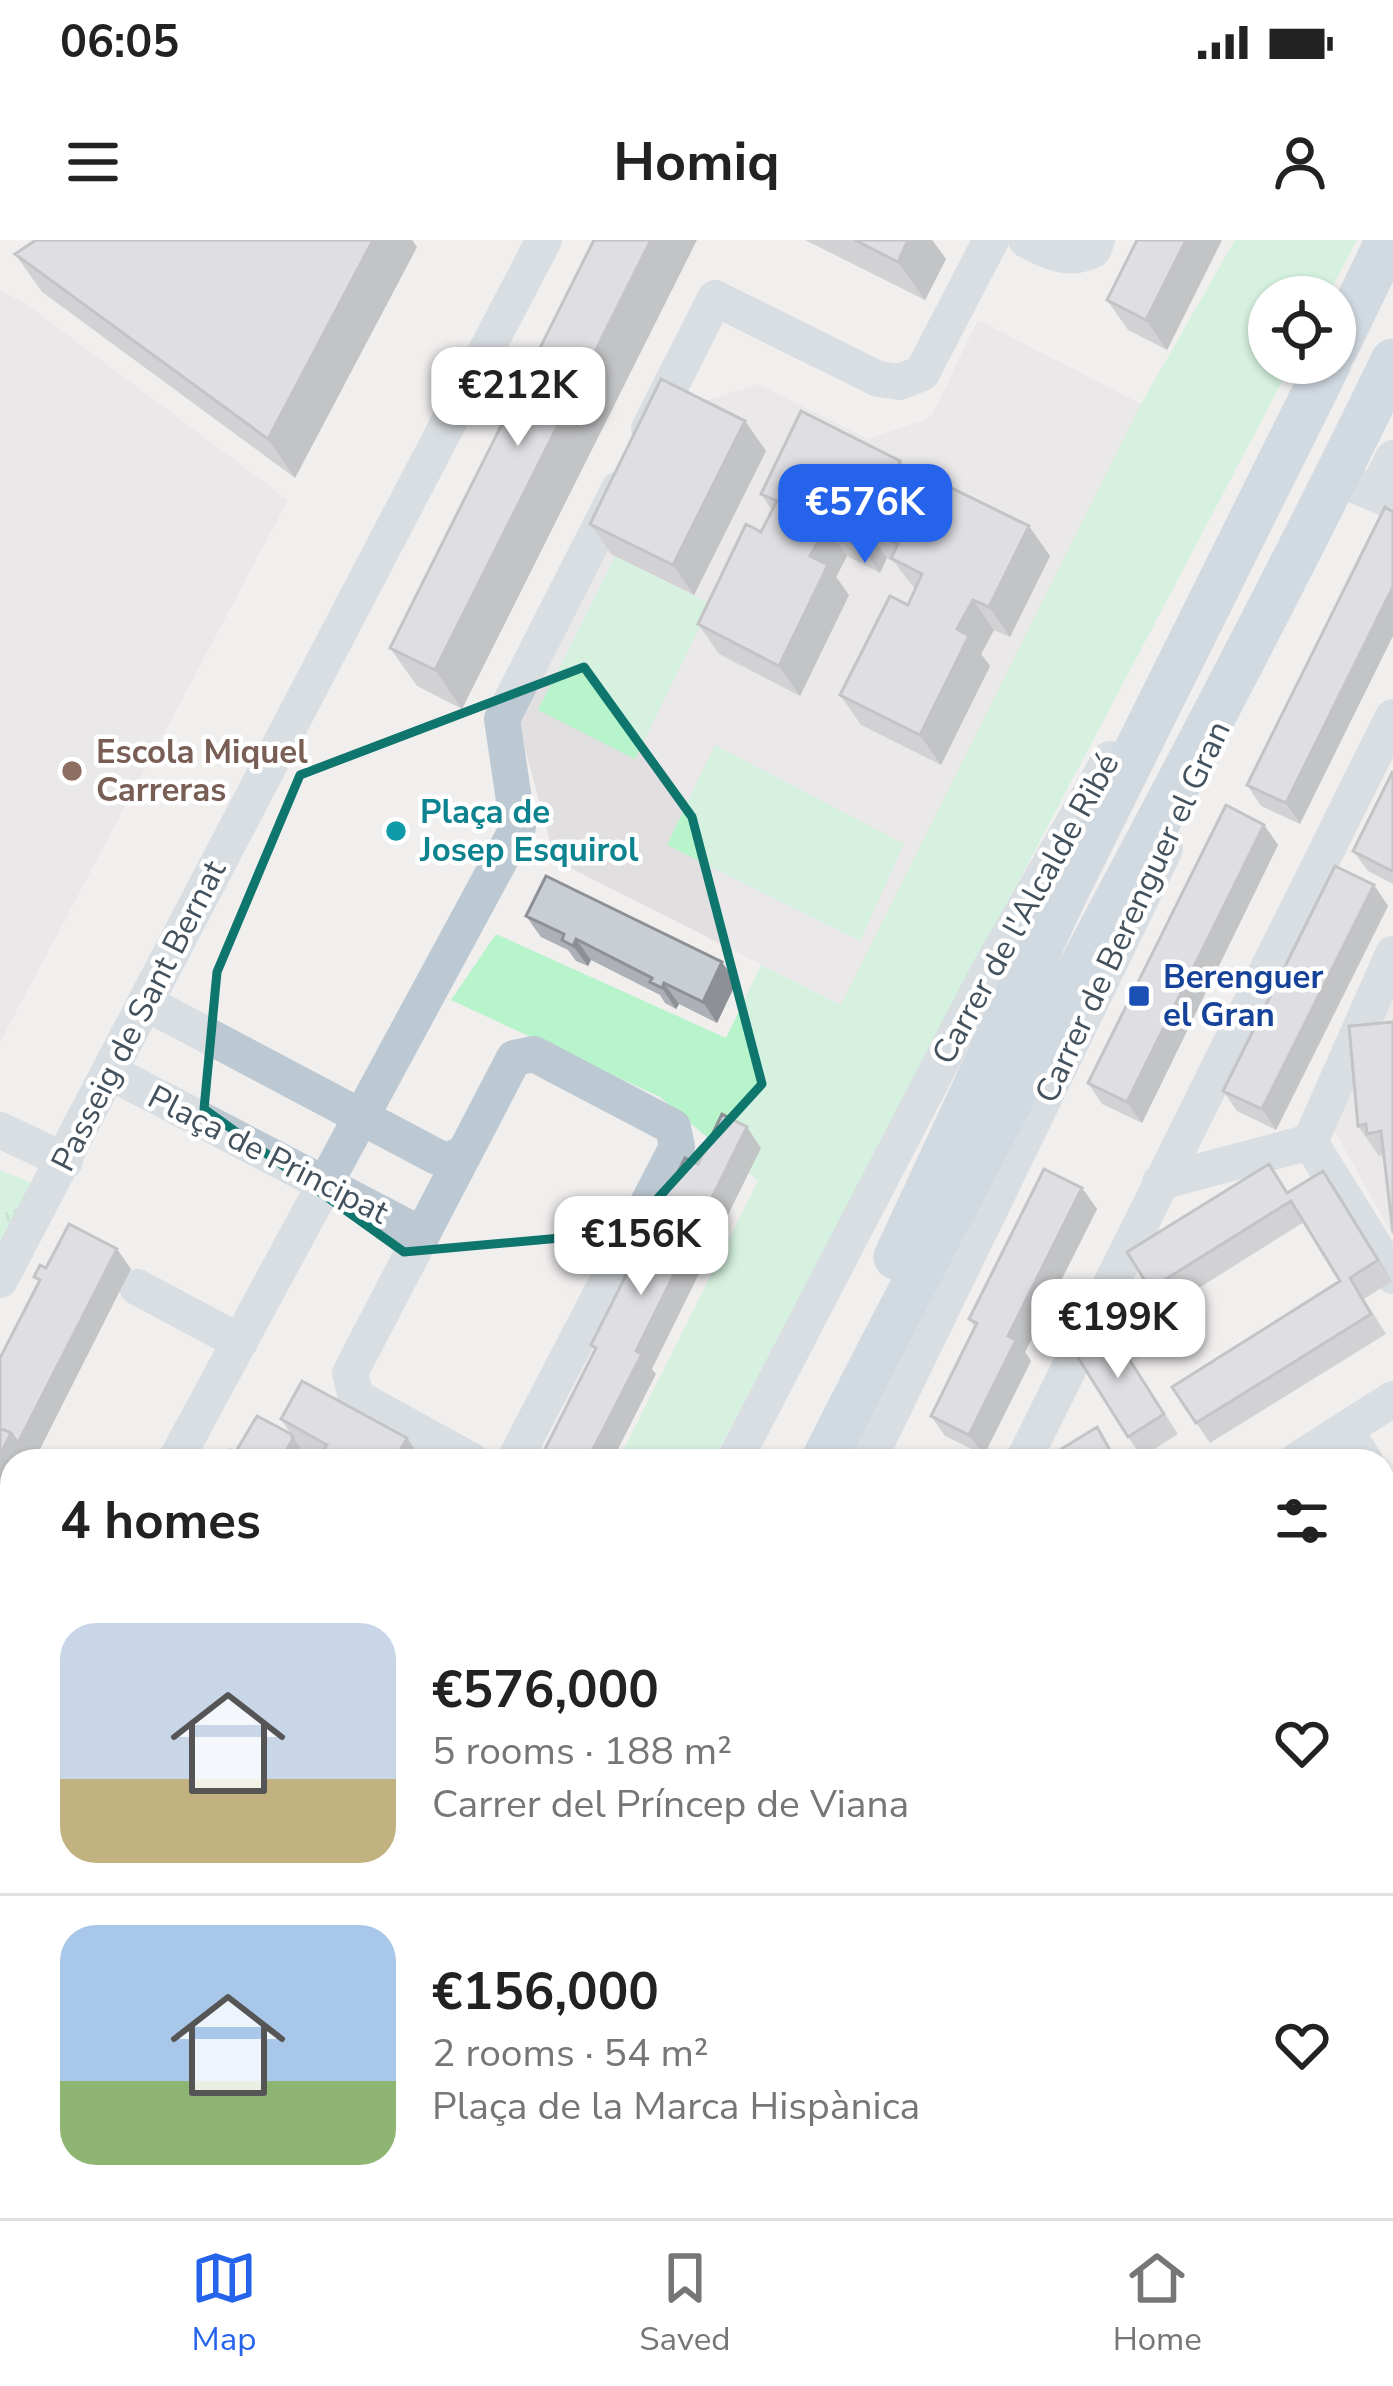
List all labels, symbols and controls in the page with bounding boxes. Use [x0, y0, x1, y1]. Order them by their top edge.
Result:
text: 06:05 [60, 12, 179, 73]
text: Homiq [613, 125, 780, 199]
icon: menu [60, 129, 126, 195]
icon: person [1267, 129, 1333, 195]
map controls [1248, 276, 1356, 384]
button: locate [1248, 276, 1356, 384]
pin: €212K [434, 347, 602, 449]
text: €212K [458, 359, 578, 412]
pin: €576K [781, 464, 949, 566]
text: €576K [805, 476, 925, 529]
street label: Carrer de Berenguer el Gran [1025, 714, 1241, 1110]
place label: Escola Miquel Carreras [96, 730, 308, 813]
street label: Carrer de l'Alcalde Ribé [922, 745, 1130, 1073]
marker: Escola Miquel Carreras [59, 758, 85, 784]
place label: Plaça de Josep Esquirol [419, 790, 639, 873]
marker: Plaça de Josep Esquirol [383, 818, 409, 844]
street label: Passeig de Sant Bernat [41, 852, 237, 1179]
place label: Berenguer el Gran [1163, 955, 1323, 1038]
marker: Berenguer el Gran [1126, 983, 1152, 1009]
street label: Plaça de Principat [140, 1075, 396, 1235]
pin: €156K [557, 1196, 725, 1298]
text: €156K [581, 1208, 701, 1261]
pin: €199K [1034, 1279, 1202, 1381]
text: €199K [1058, 1291, 1178, 1344]
text: 4 homes [60, 1486, 261, 1556]
icon: filters [1269, 1488, 1335, 1554]
text: €576,000 [432, 1655, 659, 1725]
icon: home [156, 1671, 300, 1815]
icon: heart [1269, 1710, 1335, 1776]
text: 5 rooms · 188 m² [432, 1725, 732, 1778]
text: Carrer del Príncep de Viana [432, 1778, 909, 1831]
text: €156,000 [432, 1957, 659, 2027]
icon: home [156, 1973, 300, 2117]
icon: heart [1269, 2012, 1335, 2078]
text: 2 rooms · 54 m² [432, 2027, 709, 2080]
text: Plaça de la Marca Hispànica [432, 2080, 920, 2133]
tab: Map [191, 2245, 257, 2362]
tab: Saved [639, 2245, 730, 2362]
tab: Home [1113, 2245, 1202, 2362]

